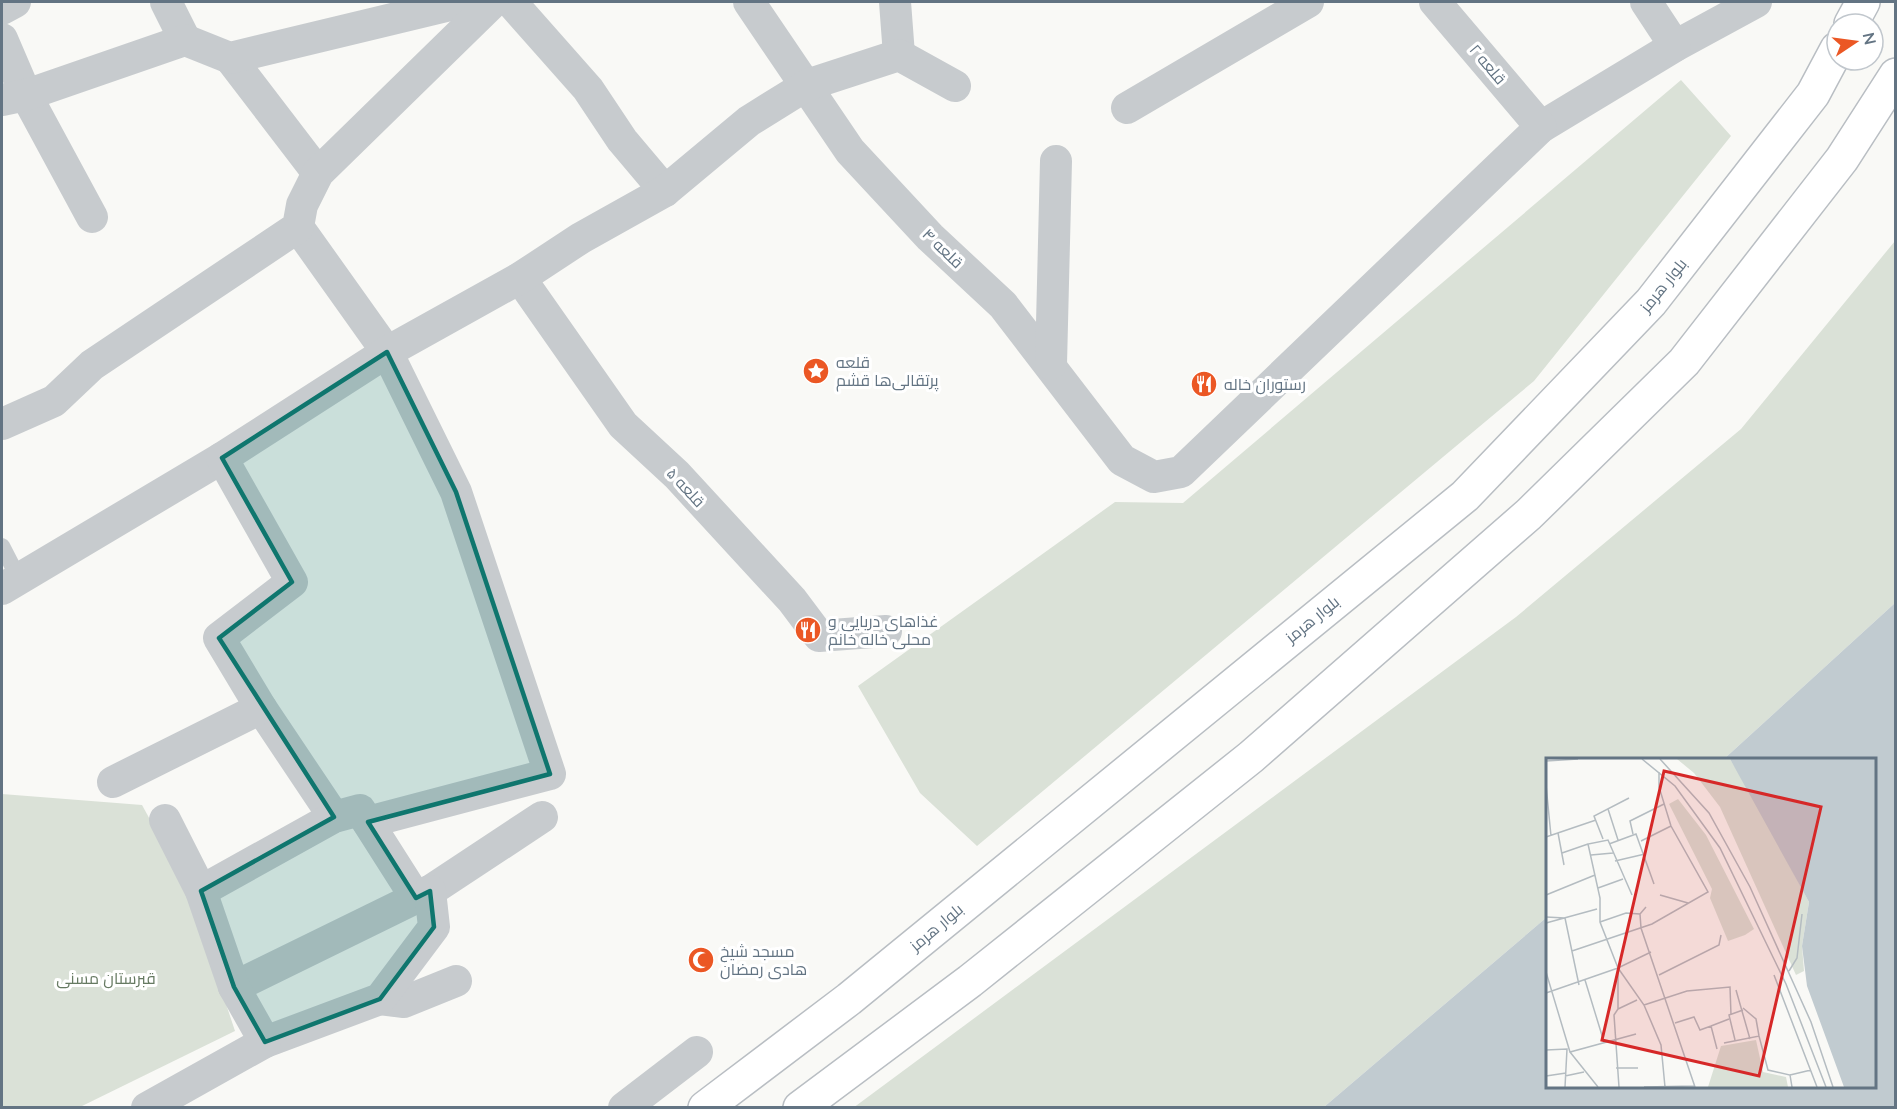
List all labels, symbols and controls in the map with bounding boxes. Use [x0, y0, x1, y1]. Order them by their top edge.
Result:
north arrow [1825, 12, 1885, 72]
text: N [1859, 30, 1881, 47]
street label: قلعه ۲ [1465, 40, 1511, 88]
street label: قلعه ۴ [918, 224, 968, 272]
street label: بلوار هرمز [1635, 254, 1691, 317]
place label: قلعه پرتقالی‌ها قشم [836, 352, 939, 392]
place icon: قلعه پرتقالی‌ها قشم [801, 356, 831, 386]
restaurant icon: رستوران خاله [1189, 369, 1219, 399]
place label: رستوران خاله [1224, 374, 1306, 395]
street label: قلعه ۵ [663, 463, 709, 511]
street label: بلوار هرمز [1280, 591, 1343, 647]
place label: غذاهای دریایی و محلی خاله‌ خانم [828, 611, 939, 651]
restaurant icon: غذاهای دریایی و محلی خاله‌ خانم [793, 615, 823, 645]
inset map [1546, 758, 1876, 1088]
street label: بلوار هرمز [904, 899, 967, 956]
place label: مسجد شیخ هادی رمضان [720, 941, 807, 980]
mosque icon: مسجد شیخ هادی رمضان [686, 945, 716, 975]
park label: قبرستان مسنی [56, 968, 156, 989]

